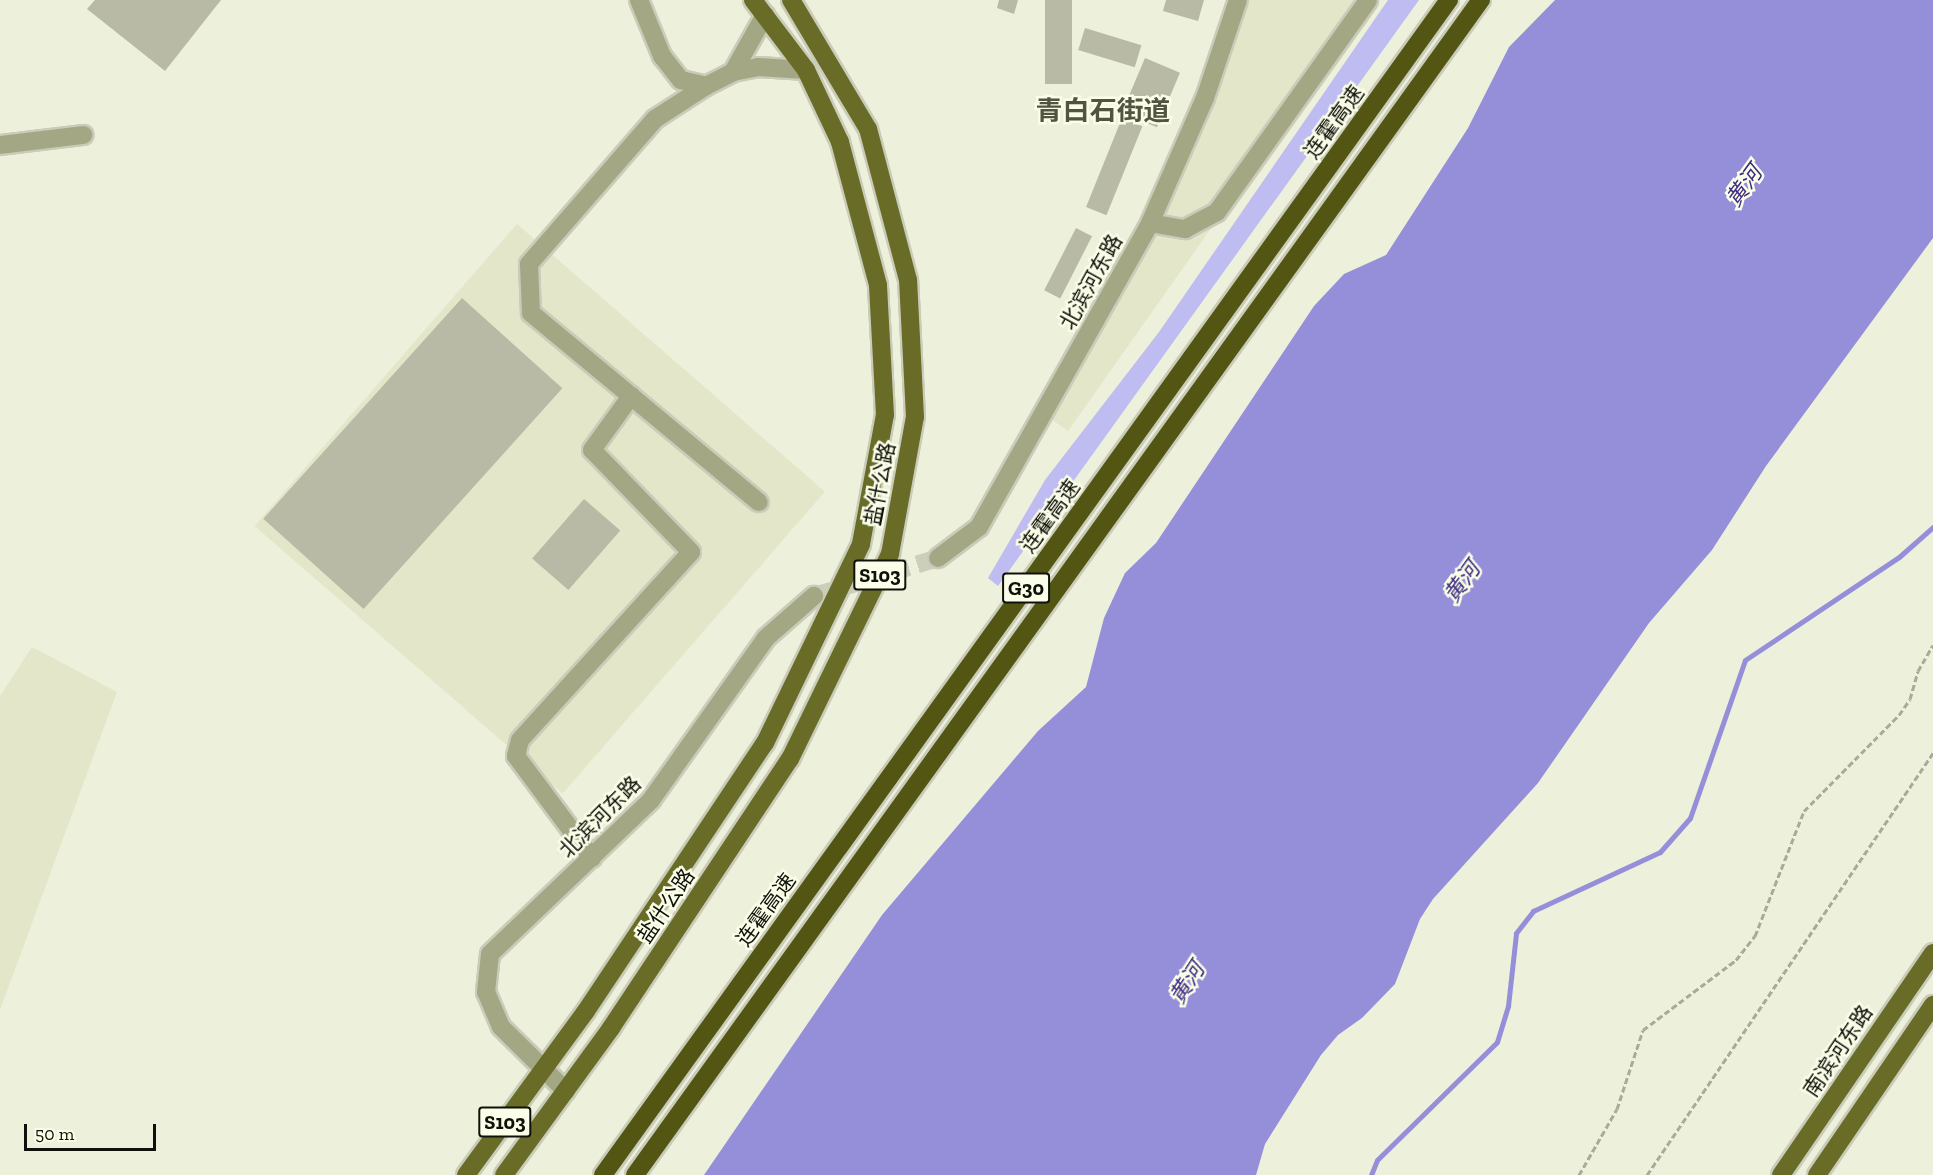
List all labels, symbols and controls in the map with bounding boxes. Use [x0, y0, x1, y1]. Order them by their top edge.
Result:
street label: 连霍高速 [1299, 81, 1369, 163]
district label: 青白石街道 [1036, 96, 1170, 128]
water label: 黄河 [1720, 160, 1768, 212]
street label: 北滨河东路 [1055, 230, 1127, 334]
street label: 盐什公路 [860, 440, 900, 528]
street label: 连霍高速 [1015, 475, 1085, 557]
water label: 黄河 [1438, 556, 1486, 608]
road number: S103 [853, 558, 907, 592]
road number: G30 [1002, 571, 1050, 605]
street label: 北滨河东路 [554, 771, 646, 863]
street label: 盐什公路 [632, 864, 700, 948]
street label: 连霍高速 [731, 869, 801, 951]
water label: 黄河 [1164, 957, 1210, 1009]
street label: 南滨河东路 [1798, 1000, 1878, 1102]
road number: S103 [478, 1105, 532, 1139]
scale bar [27, 1112, 159, 1150]
text: 50 m [35, 1123, 74, 1145]

